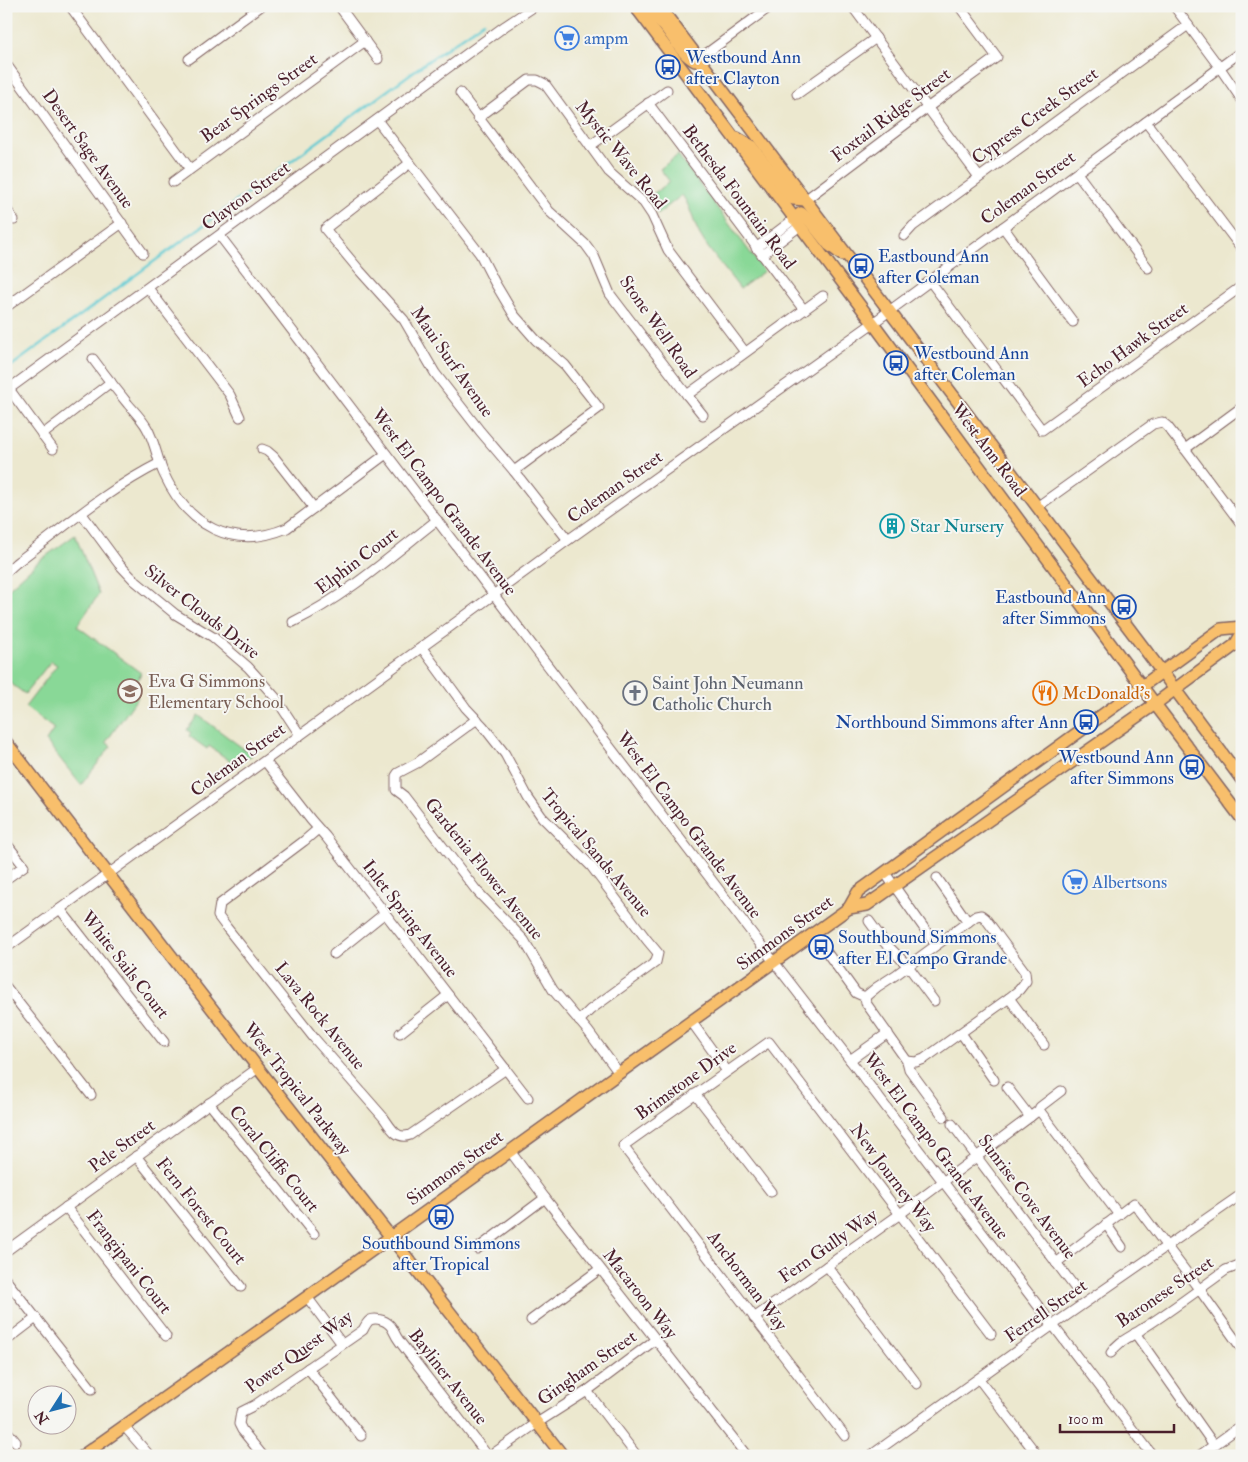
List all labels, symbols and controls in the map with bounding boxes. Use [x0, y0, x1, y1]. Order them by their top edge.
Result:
supermarket icon: ampm [554, 25, 580, 51]
place label: ampm [584, 27, 628, 50]
place label: Westbound Ann after Clayton [685, 46, 801, 90]
street label: Bear Springs Street [196, 48, 322, 148]
bus stop icon: Westbound Ann after Clayton [655, 54, 681, 80]
street label: Foxtail Ridge Street [827, 62, 955, 167]
street label: Cypress Creek Street [967, 62, 1103, 170]
street label: Desert Sage Avenue [37, 85, 139, 214]
street label: Mystic Wave Road [570, 96, 672, 214]
street label: Bethesda Fountain Road [677, 120, 801, 274]
street label: Coleman Street [976, 146, 1080, 230]
street label: Clayton Street [197, 156, 295, 236]
place label: Eastbound Ann after Coleman [878, 245, 989, 289]
bus stop icon: Eastbound Ann after Coleman [848, 253, 874, 279]
street label: Stone Well Road [614, 271, 702, 383]
street label: Echo Hawk Street [1073, 297, 1193, 393]
street label: Maui Surf Avenue [405, 302, 499, 422]
place label: Westbound Ann after Coleman [913, 342, 1029, 386]
bus stop icon: Westbound Ann after Coleman [883, 350, 909, 376]
street label: West Ann Road [946, 398, 1032, 502]
street label: West El Campo Grande Avenue [366, 403, 522, 600]
street label: Coleman Street [563, 445, 667, 528]
building icon: Star Nursery [879, 513, 905, 539]
place label: Star Nursery [910, 515, 1005, 538]
street label: Elphin Court [311, 522, 403, 600]
street label: Silver Clouds Drive [140, 560, 265, 665]
place label: Eastbound Ann after Simmons [995, 586, 1106, 630]
bus stop icon: Eastbound Ann after Simmons [1111, 594, 1137, 620]
place label: Eva G Simmons Elementary School [148, 670, 284, 714]
place label: Saint John Neumann Catholic Church [652, 672, 804, 716]
school or university icon: Eva G Simmons Elementary School [117, 678, 143, 704]
church icon: Saint John Neumann Catholic Church [622, 680, 648, 706]
restaurant icon: McDonald's [1032, 680, 1058, 706]
place label: McDonald's [1062, 682, 1150, 705]
bus stop icon: Northbound Simmons after Ann [1073, 709, 1099, 735]
place label: Northbound Simmons after Ann [835, 711, 1068, 734]
street label: Coleman Street [186, 718, 290, 802]
street label: West El Campo Grande Avenue [611, 726, 767, 923]
place label: Westbound Ann after Simmons [1058, 746, 1174, 790]
bus stop icon: Westbound Ann after Simmons [1179, 754, 1205, 780]
street label: Tropical Sands Avenue [535, 784, 657, 922]
street label: Gardenia Flower Avenue [420, 793, 549, 945]
street label: Inlet Spring Avenue [357, 856, 463, 983]
supermarket icon: Albertsons [1062, 869, 1088, 895]
place label: Albertsons [1091, 871, 1167, 894]
street label: Simmons Street [732, 890, 838, 976]
street label: White Sails Court [75, 906, 174, 1024]
place label: Southbound Simmons after El Campo Grande [838, 926, 1008, 970]
bus stop icon: Southbound Simmons after El Campo Grande [808, 934, 834, 960]
street label: Lava Rock Avenue [269, 957, 371, 1075]
street label: West Tropical Parkway [237, 1017, 357, 1161]
street label: Brimstone Drive [631, 1036, 742, 1125]
street label: West El Campo Grande Avenue [858, 1047, 1014, 1244]
street label: Coral Cliffs Court [224, 1101, 324, 1217]
street label: Pele Street [84, 1114, 160, 1178]
street label: New Journey Way [845, 1119, 942, 1238]
street label: Simmons Street [402, 1125, 508, 1211]
street label: Sunrise Cove Avenue [973, 1130, 1082, 1264]
street label: Fern Forest Court [151, 1153, 251, 1269]
street label: Fern Gully Way [774, 1203, 883, 1288]
bus stop icon: Southbound Simmons after Tropical [428, 1204, 454, 1230]
street label: Frangipani Court [81, 1205, 177, 1319]
street label: Anchorman Way [701, 1226, 793, 1336]
place label: Southbound Simmons after Tropical [362, 1232, 520, 1276]
street label: Macaroon Way [598, 1244, 683, 1345]
street label: Baronese Street [1112, 1251, 1218, 1333]
street label: Ferrell Street [1000, 1274, 1092, 1348]
street label: Power Quest Way [241, 1305, 358, 1399]
street label: Bayliner Avenue [403, 1324, 493, 1430]
street label: Gingham Street [533, 1325, 641, 1411]
north arrow [28, 1384, 78, 1434]
scale bar [1060, 1402, 1174, 1434]
text: N [31, 1407, 53, 1428]
text: 100 m [1068, 1410, 1104, 1429]

